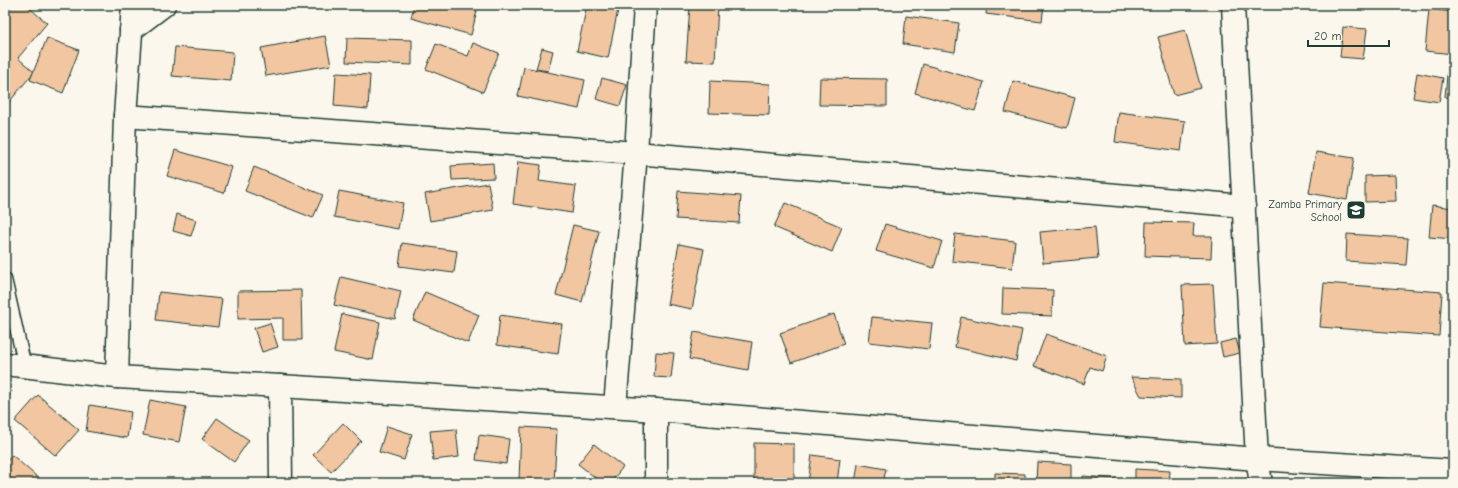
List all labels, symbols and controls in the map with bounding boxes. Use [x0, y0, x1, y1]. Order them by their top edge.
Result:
scale bar [1308, 22, 1389, 48]
text: 20 m [1314, 29, 1342, 43]
place label: Zamba Primary School [1269, 198, 1342, 224]
school or university icon: Zamba Primary School [1345, 199, 1367, 221]

